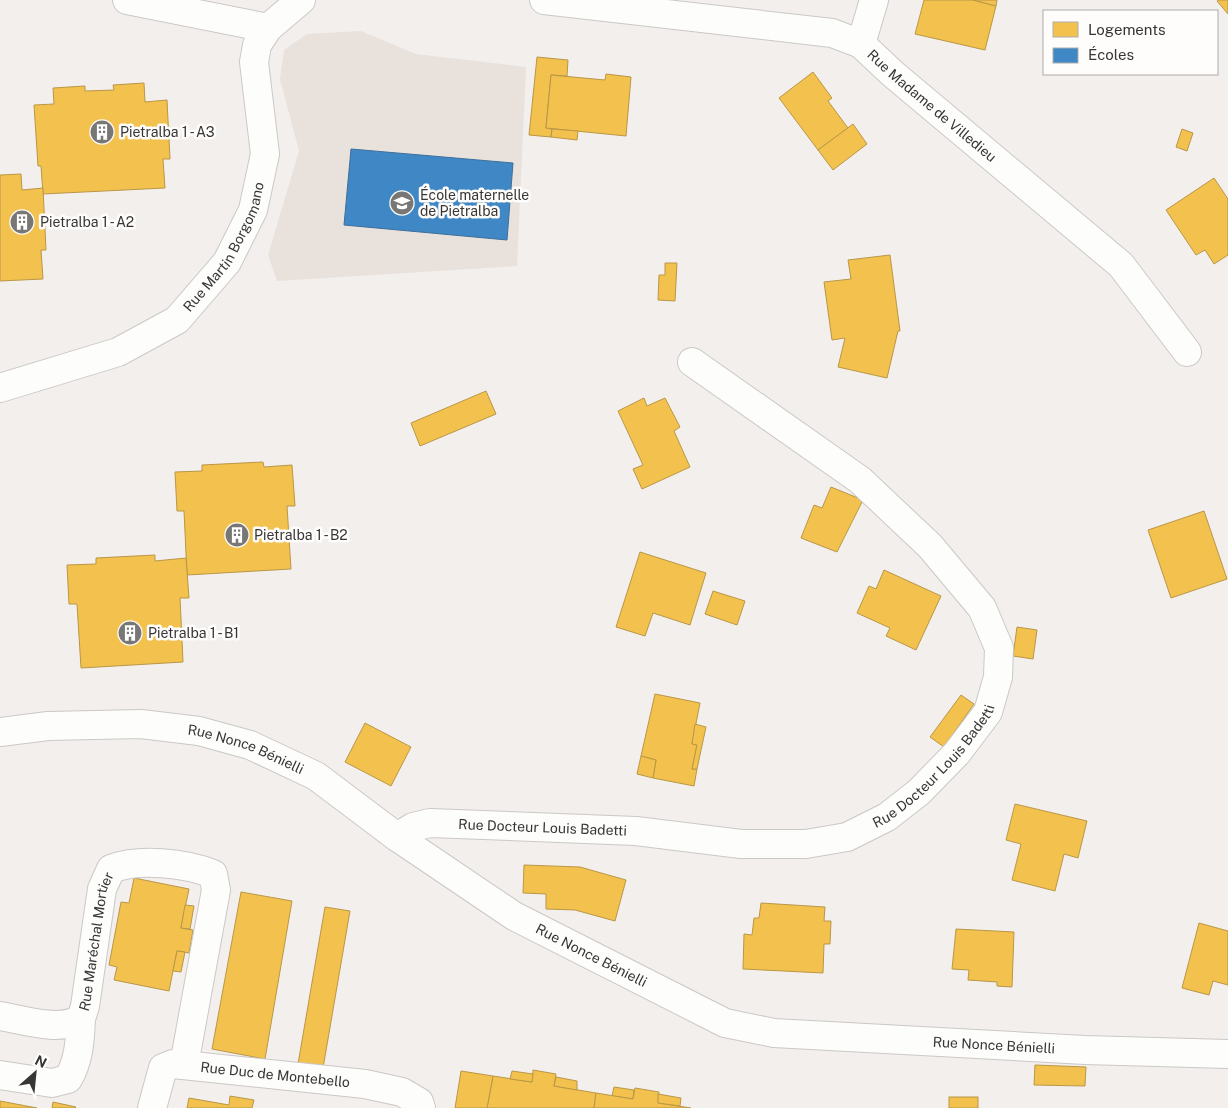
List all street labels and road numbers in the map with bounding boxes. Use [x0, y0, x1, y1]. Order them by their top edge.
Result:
street label: Rue Madame de Villedieu [864, 46, 1000, 165]
street label: Rue Martin Borgomano [180, 180, 267, 315]
street label: Rue Docteur Louis Badetti [870, 703, 998, 831]
street label: Rue Nonce Bénielli [187, 722, 306, 777]
street label: Rue Docteur Louis Badetti [458, 816, 627, 839]
street label: Rue Maréchal Mortier [76, 869, 117, 1013]
street label: Rue Nonce Bénielli [533, 920, 650, 990]
street label: Rue Nonce Bénielli [932, 1034, 1056, 1056]
street label: Rue Duc de Montebello [200, 1059, 351, 1090]

